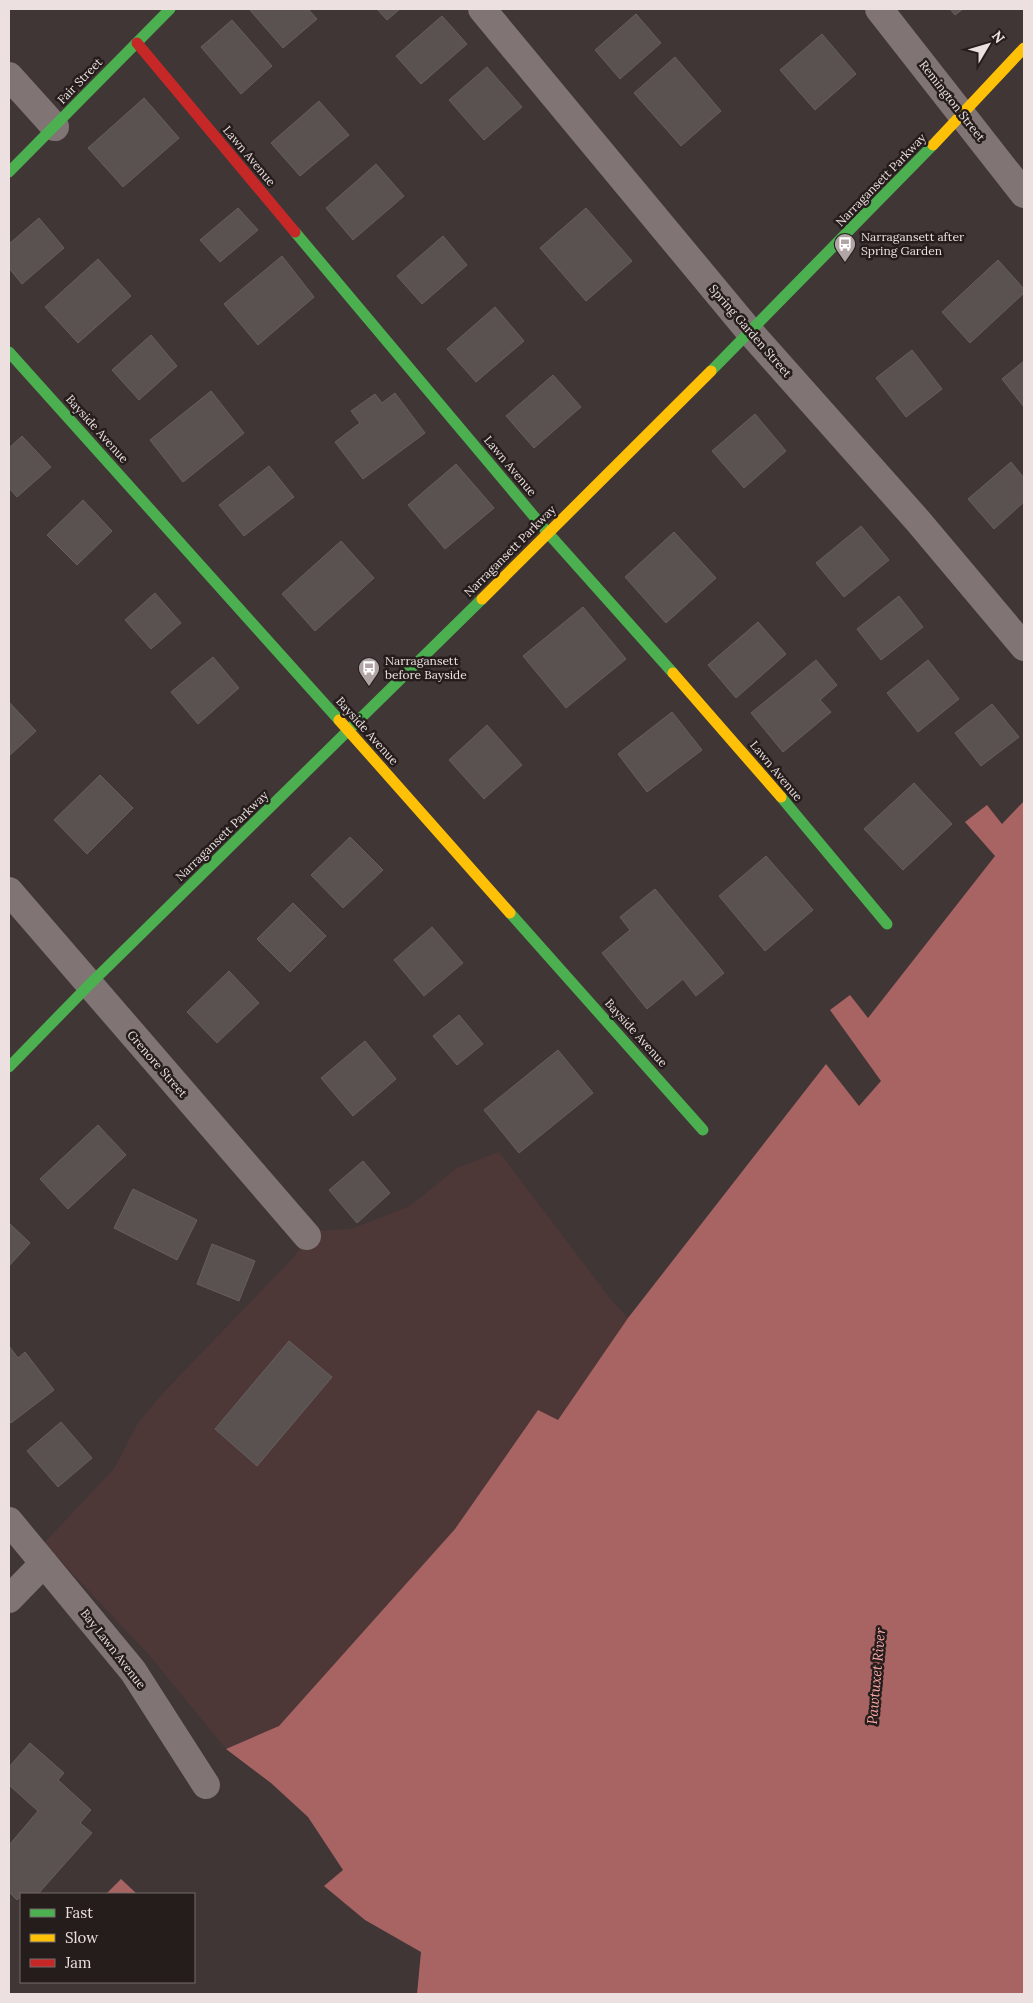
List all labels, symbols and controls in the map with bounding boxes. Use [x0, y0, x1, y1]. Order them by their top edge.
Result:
north arrow [963, 20, 1013, 70]
text: N [988, 27, 1009, 47]
street label: Fair Street [54, 54, 105, 107]
street label: Remington Street [916, 57, 989, 144]
street label: Lawn Avenue [220, 123, 279, 189]
street label: Narragansett Parkway [832, 130, 929, 229]
place label: Narragansett after Spring Garden [861, 229, 965, 258]
bus stop icon: Narragansett after Spring Garden [833, 232, 857, 263]
street label: Spring Garden Street [706, 281, 795, 380]
street label: Bayside Avenue [63, 392, 132, 466]
street label: Lawn Avenue [481, 433, 540, 499]
street label: Narragansett Parkway [461, 501, 559, 600]
place label: Narragansett before Bayside [385, 653, 467, 682]
bus stop icon: Narragansett before Bayside [357, 656, 381, 687]
street label: Bayside Avenue [333, 694, 402, 768]
street label: Lawn Avenue [747, 738, 806, 804]
street label: Narragansett Parkway [172, 787, 272, 884]
street label: Bayside Avenue [602, 996, 671, 1070]
street label: Grenore Street [124, 1027, 191, 1100]
street label: Bay Lawn Avenue [78, 1606, 149, 1692]
water label: Pawtuxet River [863, 1626, 889, 1725]
legend [20, 1893, 195, 1983]
text: Fast [65, 1903, 93, 1922]
text: Slow [65, 1928, 98, 1947]
text: Jam [64, 1953, 92, 1972]

